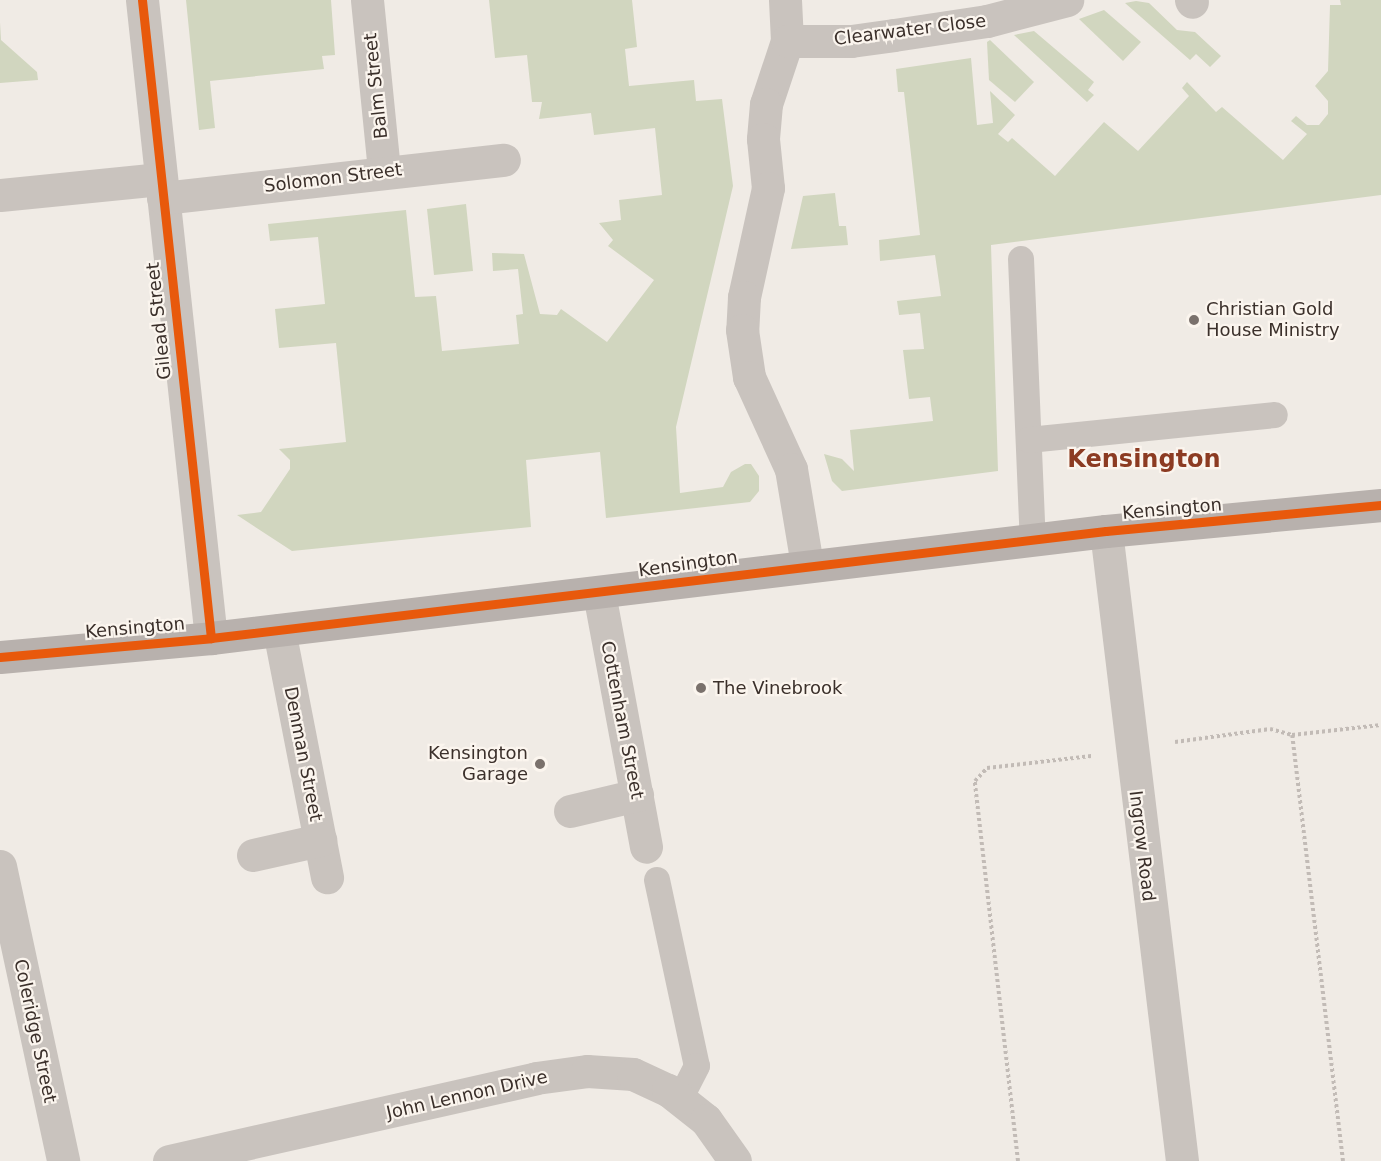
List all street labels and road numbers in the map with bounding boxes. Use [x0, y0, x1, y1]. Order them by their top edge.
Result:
street label: Clearwater Close [833, 10, 987, 50]
street label: Balm Street [360, 32, 392, 140]
street label: Solomon Street [263, 159, 403, 197]
street label: Gilead Street [142, 261, 176, 381]
street label: Kensington [1121, 494, 1223, 524]
street label: Kensington [637, 546, 739, 582]
street label: Kensington [84, 613, 186, 643]
street label: Cottenham Street [596, 639, 648, 801]
street label: Denman Street [279, 685, 327, 823]
street label: Ingrow Road [1124, 789, 1160, 903]
street label: Coleridge Street [9, 957, 61, 1105]
street label: John Lennon Drive [384, 1066, 550, 1124]

